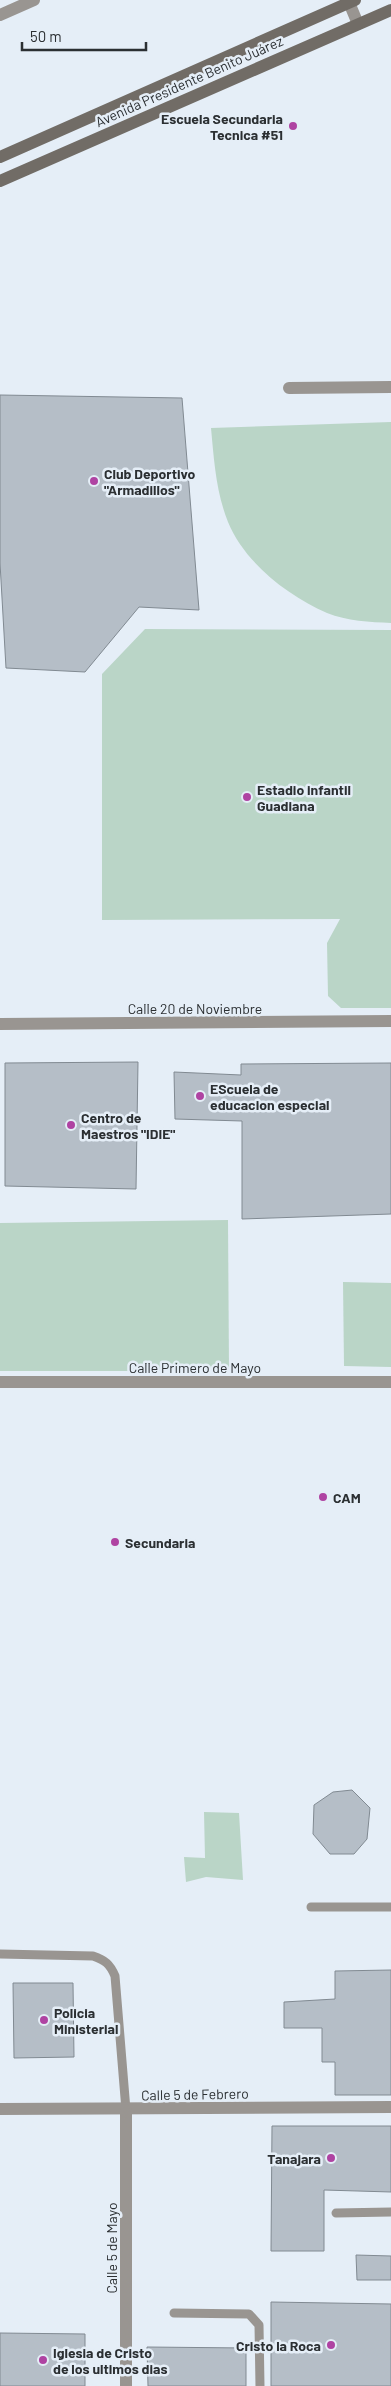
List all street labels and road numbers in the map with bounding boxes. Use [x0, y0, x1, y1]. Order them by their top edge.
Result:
street label: Avenida Presidente Benito Juárez [93, 32, 285, 130]
street label: Calle 20 de Noviembre [128, 1000, 262, 1017]
street label: Calle Primero de Mayo [129, 1359, 261, 1376]
street label: Calle 5 de Febrero [141, 2085, 249, 2103]
street label: Calle 5 de Mayo [103, 2202, 120, 2294]

